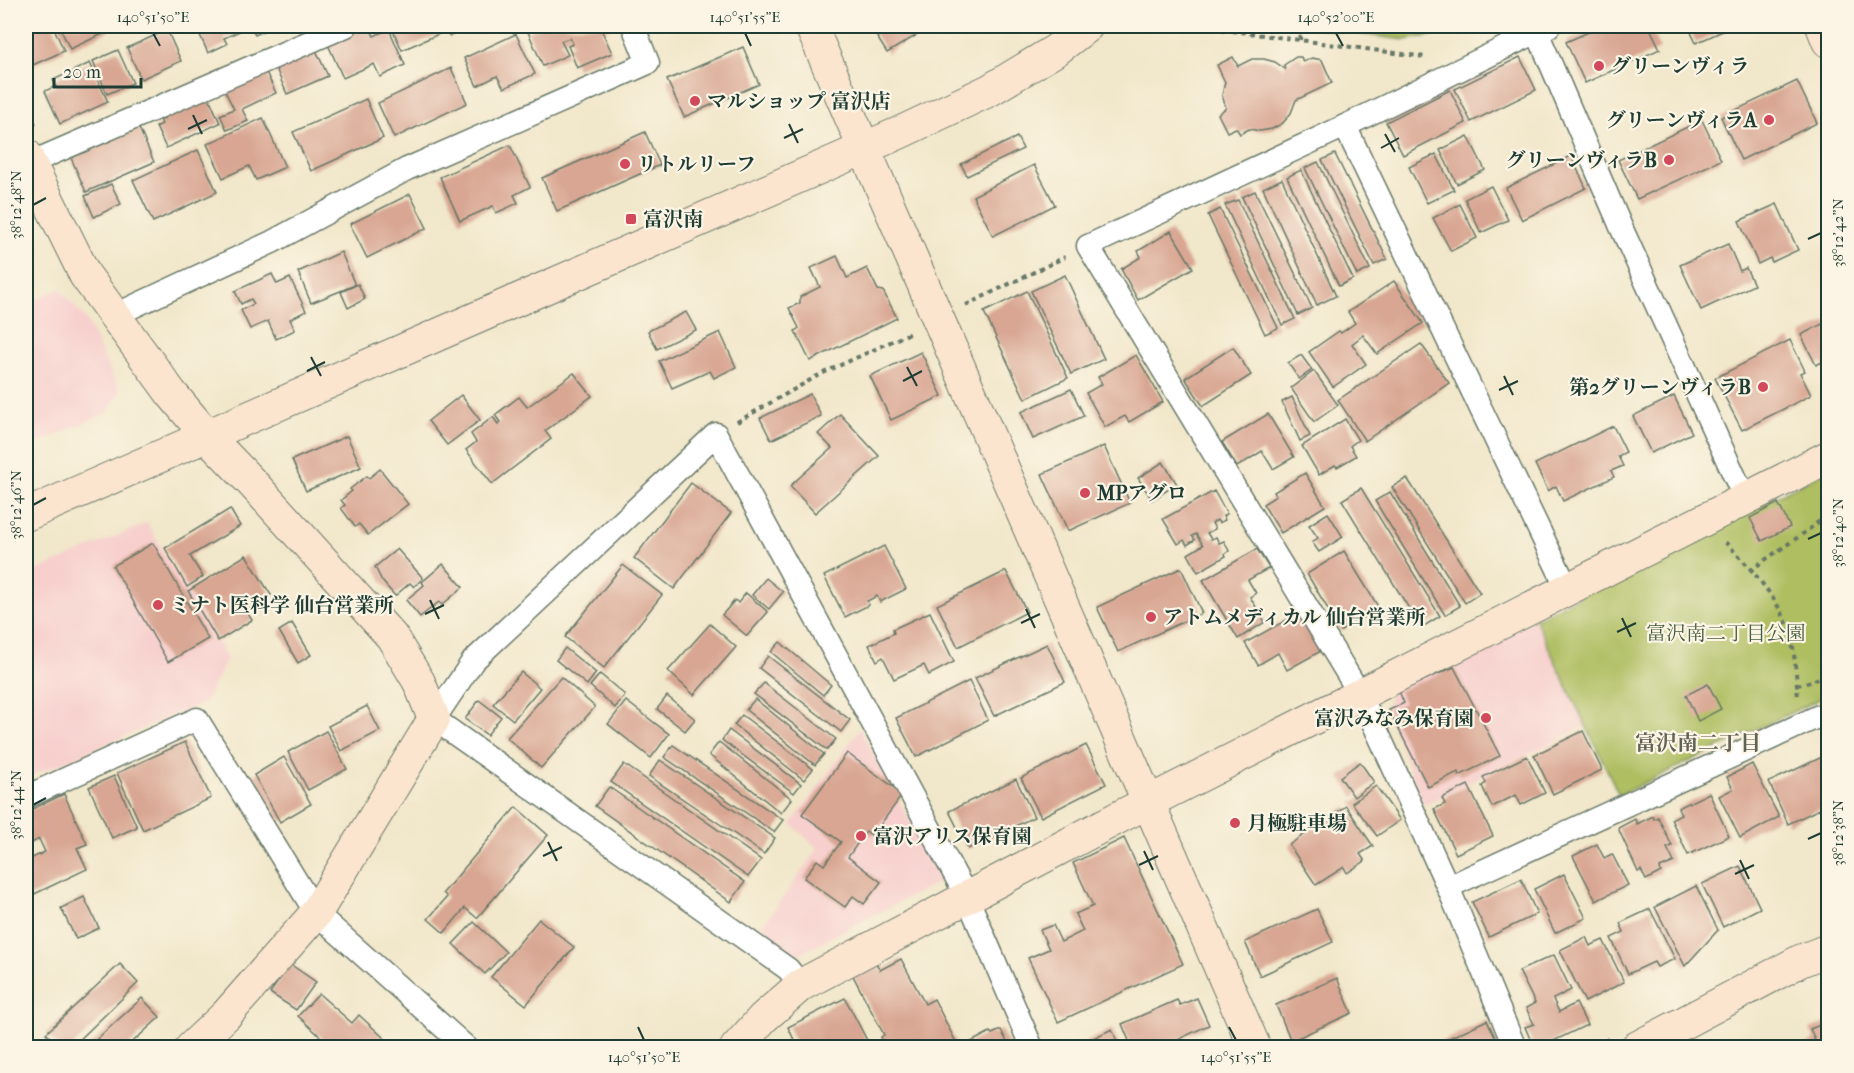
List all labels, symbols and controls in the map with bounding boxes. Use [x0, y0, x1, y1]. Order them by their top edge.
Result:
text: 140°51'50"E [117, 8, 189, 26]
text: 140°51'55"E [710, 8, 780, 26]
text: 140°52'00"E [1298, 8, 1374, 26]
scale bar [54, 51, 141, 89]
place label: グリーンヴィラ [1611, 55, 1749, 78]
marker: グリーンヴィラ [1592, 59, 1606, 73]
text: 20 m [63, 62, 101, 83]
place label: マルショップ 富沢店 [707, 90, 890, 113]
marker: マルショップ 富沢店 [688, 94, 702, 108]
place label: グリーンヴィラA [1606, 109, 1758, 132]
marker: グリーンヴィラA [1762, 113, 1776, 127]
place label: グリーンヴィラB [1506, 149, 1657, 172]
place label: リトルリーフ [637, 153, 756, 176]
marker: グリーンヴィラB [1662, 153, 1676, 167]
marker: リトルリーフ [618, 157, 632, 171]
text: 38°12'48"N [7, 170, 25, 240]
text: 38°12'42"N [1829, 198, 1847, 268]
place label: 富沢南 [643, 208, 703, 231]
marker: 富沢南 [624, 212, 638, 226]
place label: 第2グリーンヴィラB [1569, 376, 1751, 399]
marker: 第2グリーンヴィラB [1756, 380, 1770, 394]
text: 38°12'46"N [7, 470, 25, 540]
place label: MPアグロ [1096, 482, 1187, 505]
marker: MPアグロ [1078, 486, 1092, 500]
text: 38°12'40"N [1829, 497, 1847, 568]
place label: ミナト医科学 仙台営業所 [170, 594, 394, 617]
marker: ミナト医科学 仙台営業所 [151, 598, 165, 612]
place label: アトムメディカル 仙台営業所 [1163, 606, 1426, 629]
marker: アトムメディカル 仙台営業所 [1144, 610, 1158, 624]
park label: 富沢南二丁目公園 [1646, 622, 1806, 645]
place label: 富沢みなみ保育園 [1314, 707, 1474, 730]
marker: 富沢みなみ保育園 [1479, 711, 1493, 725]
district label: 富沢南二丁目 [1635, 731, 1761, 755]
text: 38°12'44"N [7, 769, 25, 840]
text: 38°12'38"N [1829, 799, 1847, 866]
place label: 月極駐車場 [1247, 812, 1347, 835]
marker: 月極駐車場 [1228, 816, 1242, 830]
place label: 富沢アリス保育園 [873, 825, 1032, 848]
marker: 富沢アリス保育園 [854, 829, 868, 843]
text: 140°51'50"E [608, 1048, 680, 1066]
text: 140°51'55"E [1201, 1048, 1271, 1066]

